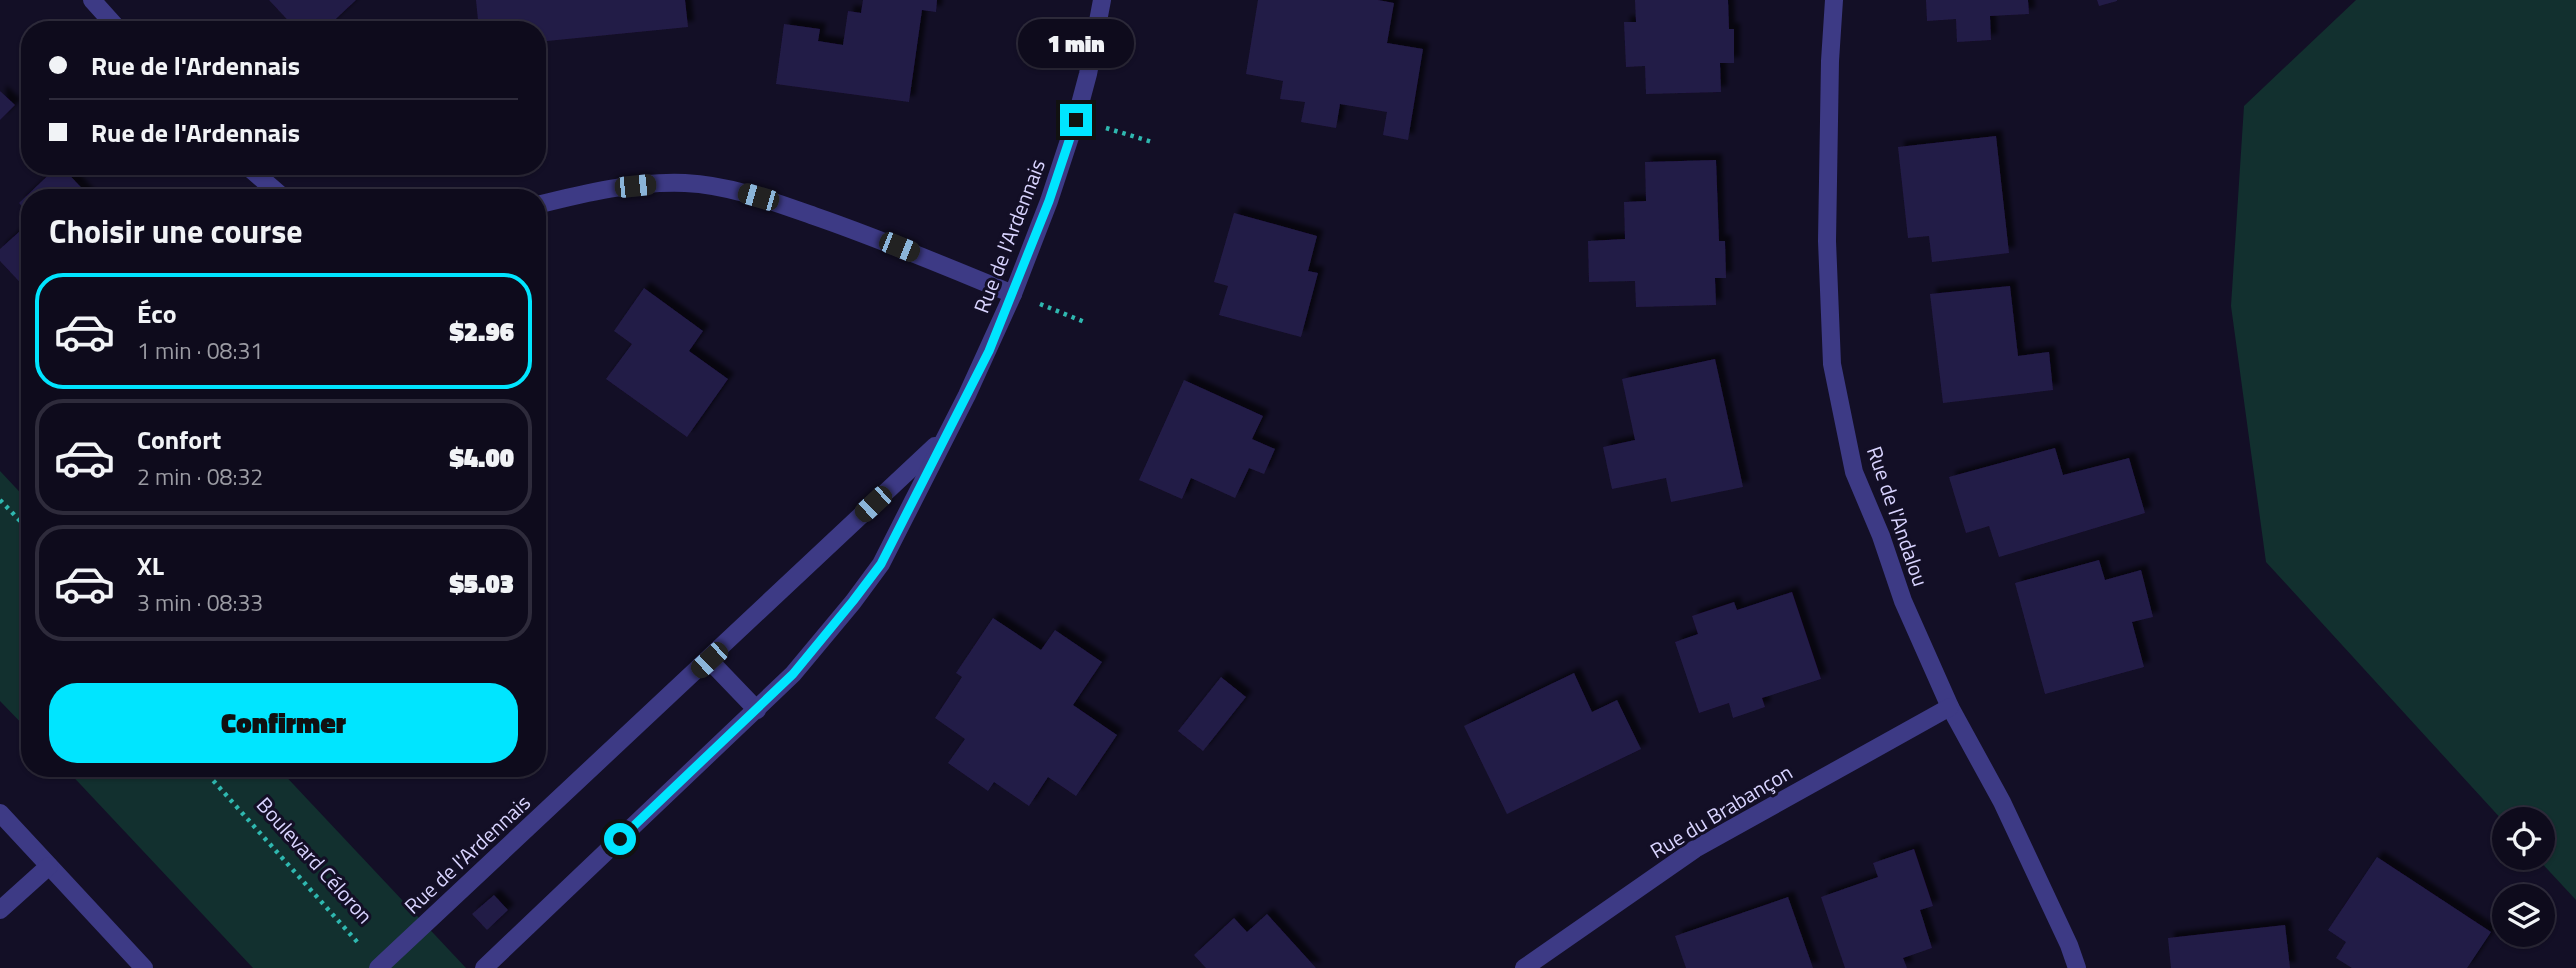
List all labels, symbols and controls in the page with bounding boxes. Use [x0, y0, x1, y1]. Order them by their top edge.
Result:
callout: 1 min [1018, 18, 1134, 68]
text: 1 min [1047, 26, 1105, 61]
text: Rue de l'Ardennais [91, 46, 300, 85]
route end [1060, 104, 1092, 136]
text: Rue de l'Ardennais [91, 113, 300, 152]
street label: Rue de l'Ardennais [965, 154, 1053, 318]
car [614, 173, 657, 199]
car [735, 181, 782, 213]
text: Choisir une course [49, 207, 303, 255]
car [876, 229, 923, 265]
text: Éco [137, 294, 177, 333]
icon: car [53, 300, 116, 363]
text: $2.96 [449, 312, 514, 351]
text: 1 min · 08:31 [137, 333, 263, 368]
text: Confort [137, 420, 221, 459]
icon: car [53, 426, 116, 489]
text: $4.00 [449, 438, 514, 477]
street label: Rue de l'Andalou [1859, 442, 1937, 590]
text: 2 min · 08:32 [137, 459, 263, 494]
car [851, 482, 896, 526]
text: XL [137, 546, 164, 585]
icon: car [53, 552, 116, 615]
text: $5.03 [449, 564, 514, 603]
text: 3 min · 08:33 [137, 585, 263, 620]
car [687, 638, 732, 682]
button: Confirmer [49, 683, 518, 763]
street label: Rue du Brabançon [1644, 756, 1798, 866]
street label: Rue de l'Ardennais [397, 787, 537, 921]
street label: Boulevard Céloron [249, 790, 381, 930]
map controls [2492, 807, 2555, 947]
button: locate [2492, 807, 2555, 870]
route start [604, 823, 636, 855]
button: layers [2492, 884, 2555, 947]

